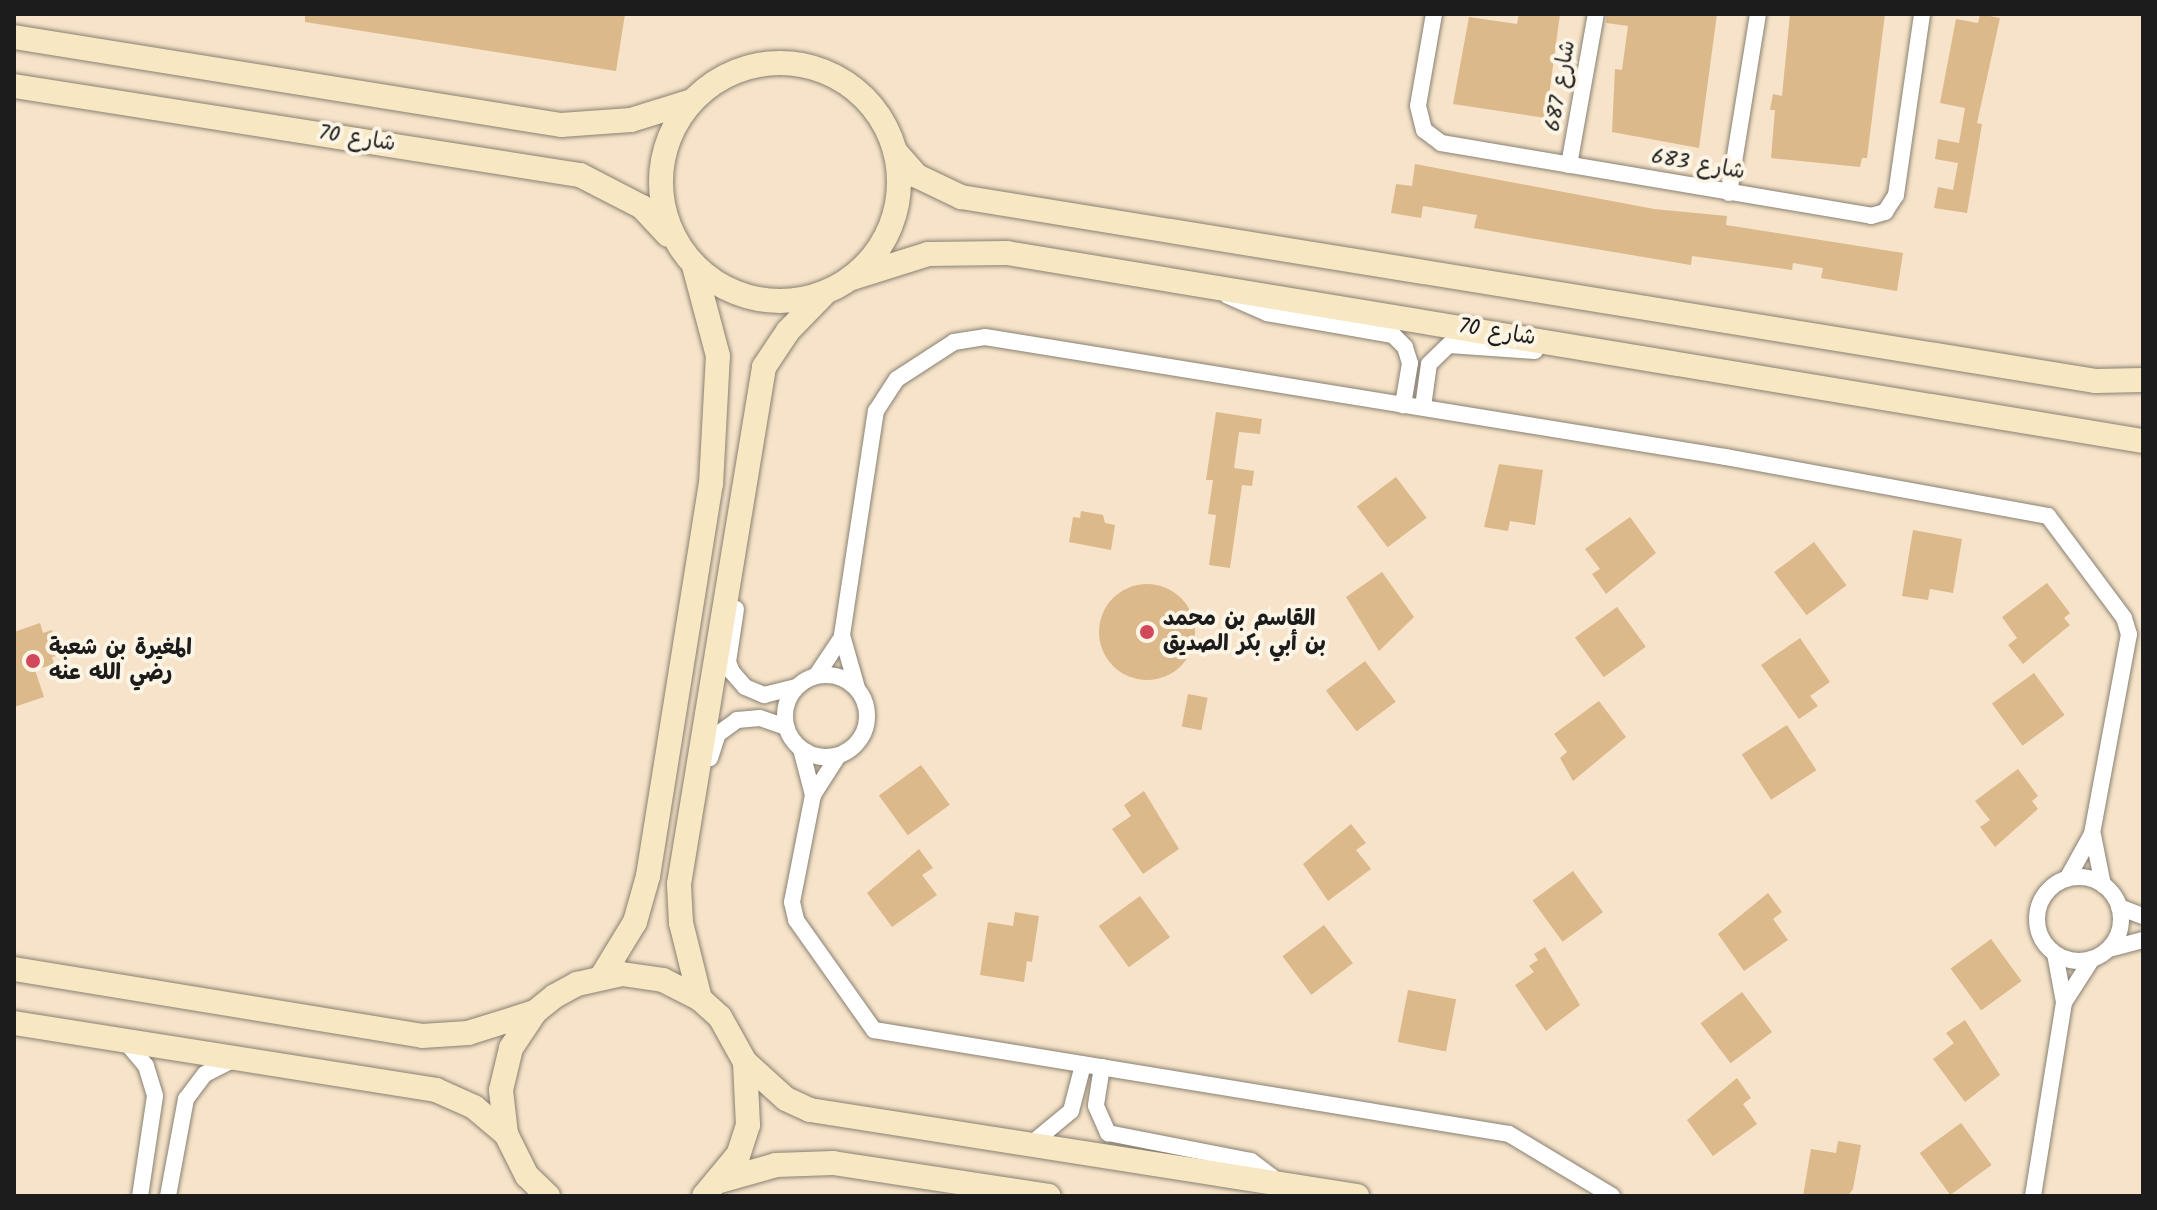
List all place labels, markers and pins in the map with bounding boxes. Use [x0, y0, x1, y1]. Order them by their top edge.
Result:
place label: القاسم بن محمد بن أبي بكر الصديق [1163, 606, 1326, 658]
marker: القاسم بن محمد بن أبي بكر الصديق [1138, 623, 1156, 641]
place label: المغيرة بن شعبة رضي الله عنه [49, 635, 192, 686]
marker: المغيرة بن شعبة رضي الله عنه [24, 652, 42, 670]

